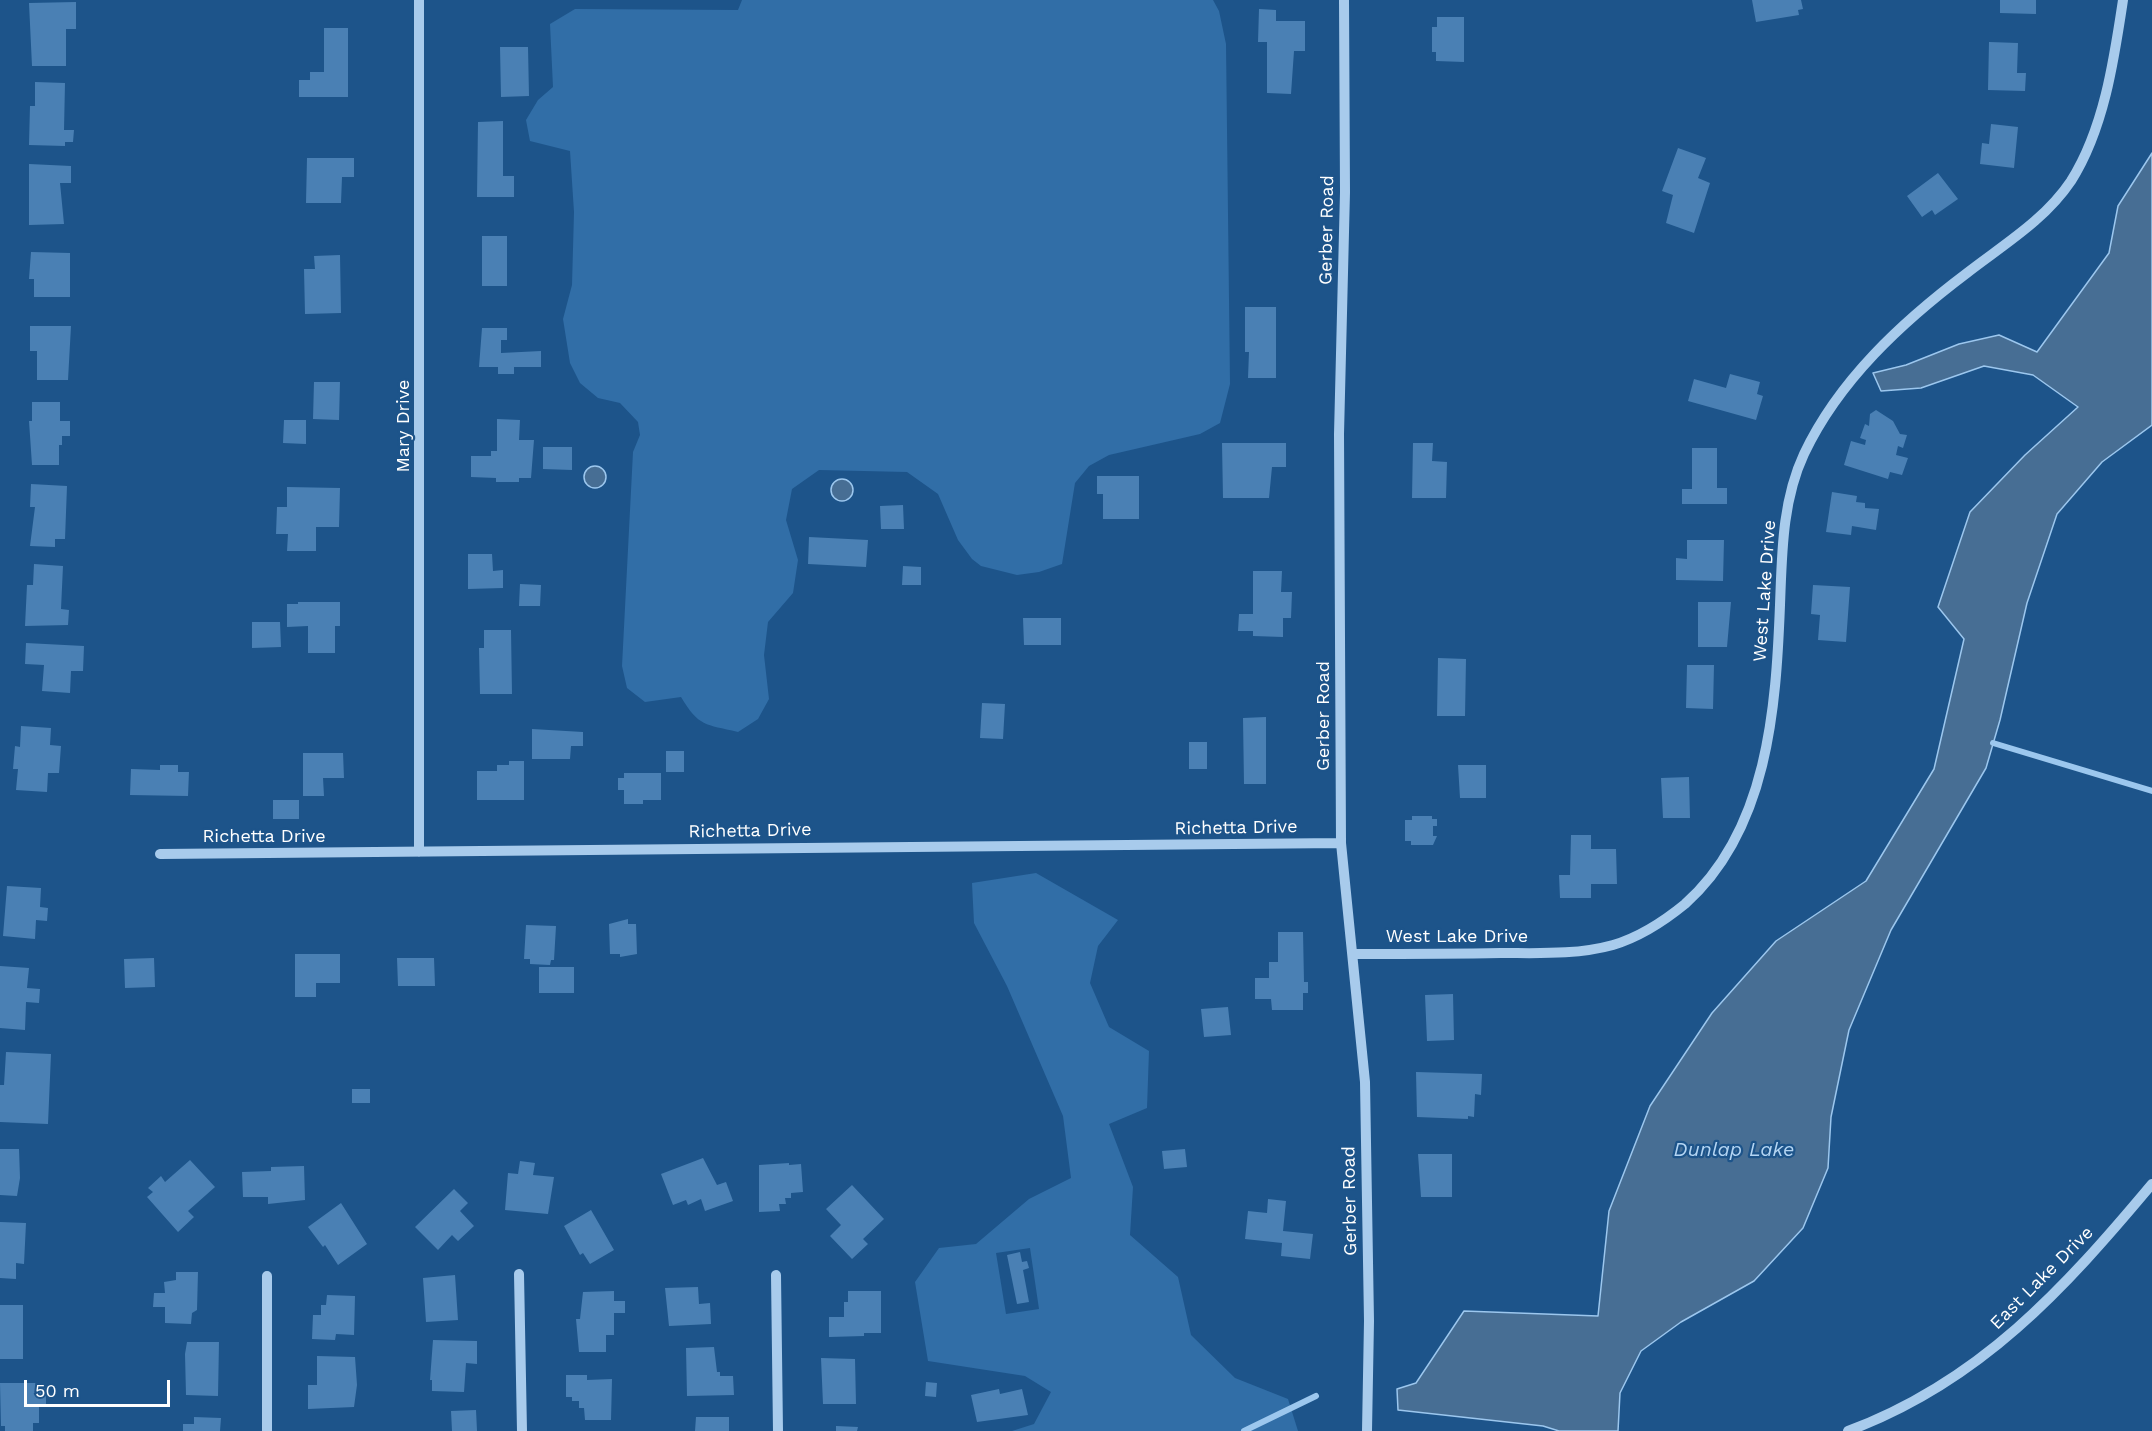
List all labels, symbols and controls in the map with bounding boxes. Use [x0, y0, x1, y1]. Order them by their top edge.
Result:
street label: Gerber Road [1315, 175, 1339, 285]
street label: Mary Drive [393, 380, 415, 472]
street label: West Lake Drive [1749, 519, 1781, 663]
street label: Gerber Road [1313, 661, 1335, 771]
street label: Richetta Drive [1174, 816, 1298, 840]
street label: Richetta Drive [688, 819, 812, 843]
street label: Richetta Drive [202, 826, 326, 848]
street label: West Lake Drive [1386, 926, 1528, 948]
water label: Dunlap Lake [1674, 1138, 1794, 1162]
street label: Gerber Road [1338, 1146, 1362, 1256]
street label: East Lake Drive [1986, 1222, 2098, 1334]
scale bar [27, 1368, 172, 1406]
text: 50 m [35, 1380, 80, 1401]

